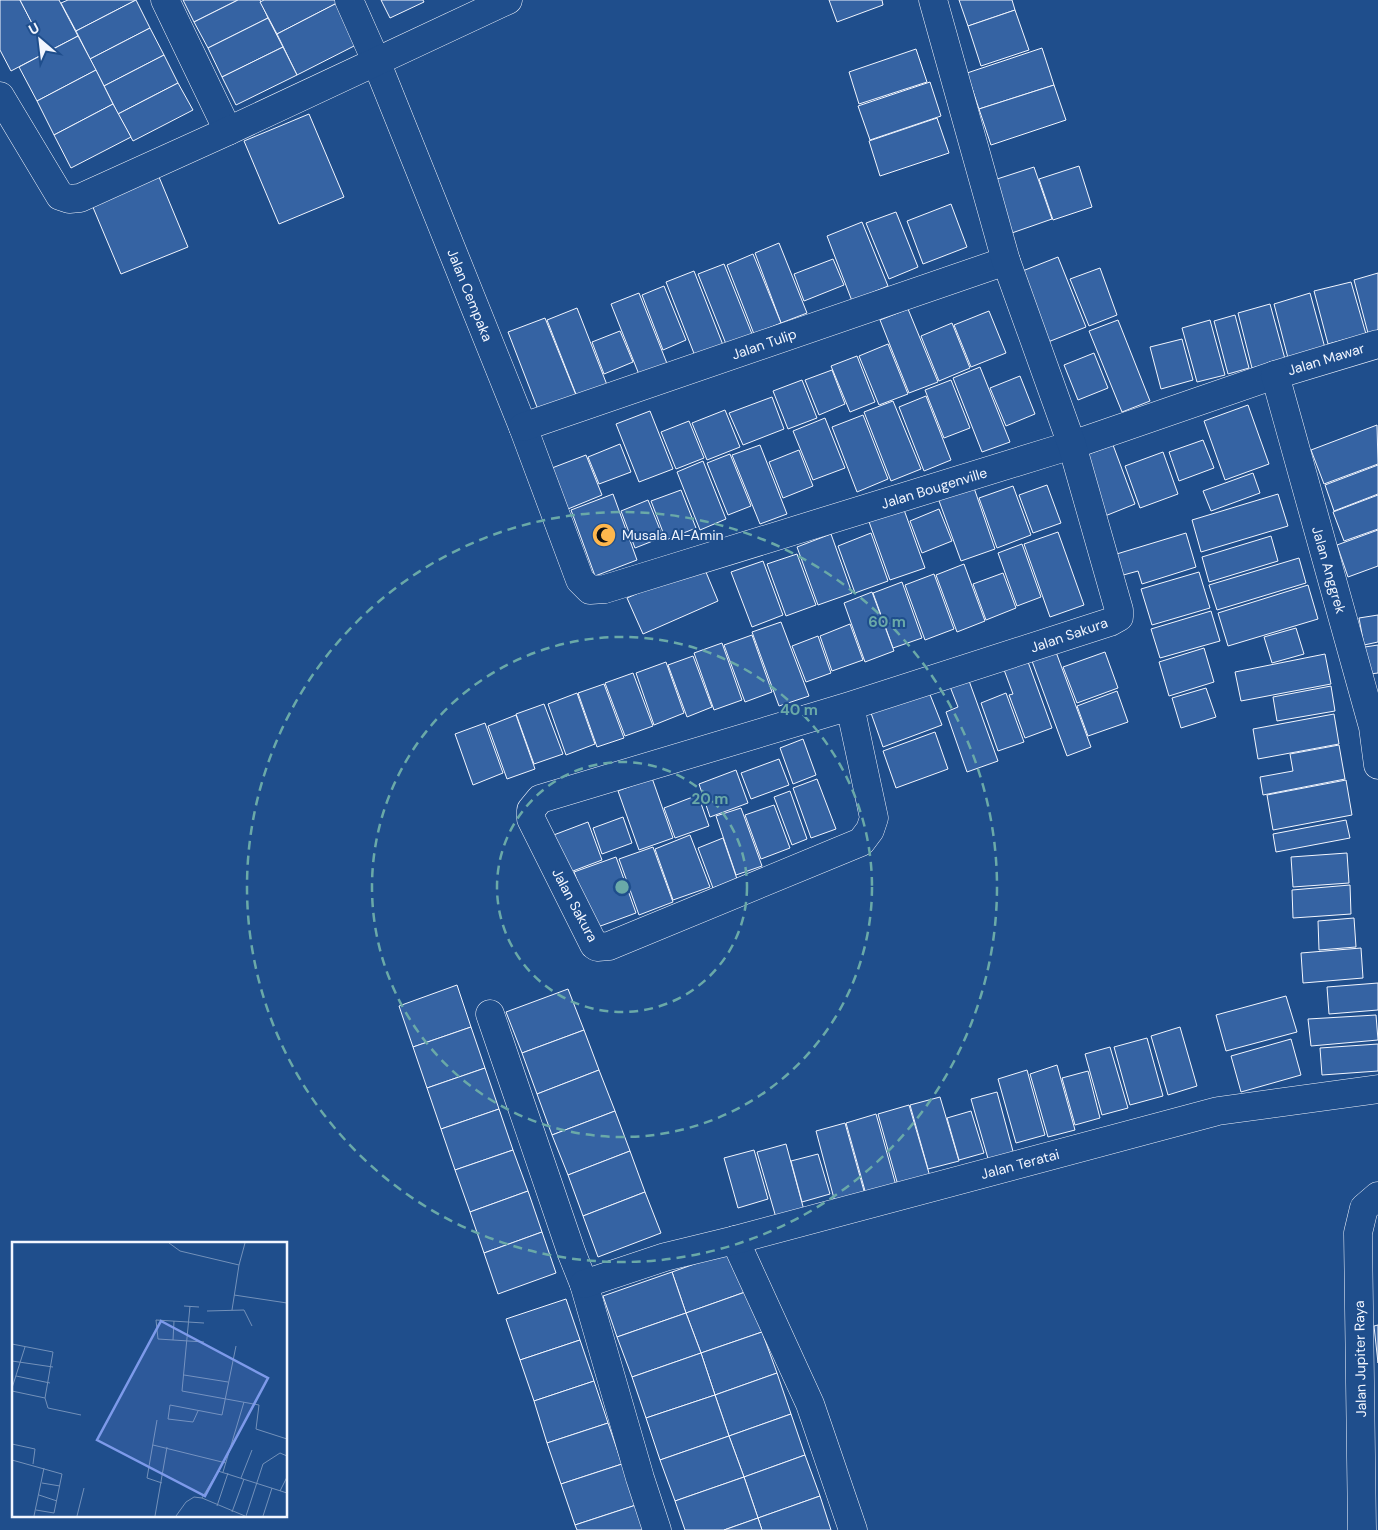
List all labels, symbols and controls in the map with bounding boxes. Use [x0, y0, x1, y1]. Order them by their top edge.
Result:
north arrow [15, 15, 65, 65]
text: U [25, 18, 42, 39]
street label: Jalan Cempaka [443, 246, 497, 344]
street label: Jalan Tulip [729, 324, 799, 364]
street label: Jalan Mawar [1285, 339, 1367, 379]
street label: Jalan Bougenville [879, 463, 989, 513]
mosque icon: Musala Al-Amin [591, 522, 617, 548]
street label: Jalan Anggrek [1308, 524, 1350, 616]
place label: Musala Al-Amin [622, 526, 724, 544]
text: 60 m [868, 612, 906, 632]
street label: Jalan Sakura [1028, 613, 1110, 657]
text: 40 m [780, 700, 818, 720]
text: 20 m [692, 789, 728, 809]
street label: Jalan Sakura [548, 865, 602, 945]
centre of rings [613, 878, 631, 896]
street label: Jalan Teratai [979, 1145, 1061, 1183]
inset map [12, 1242, 288, 1518]
street label: Jalan Jupiter Raya [1350, 1300, 1370, 1418]

